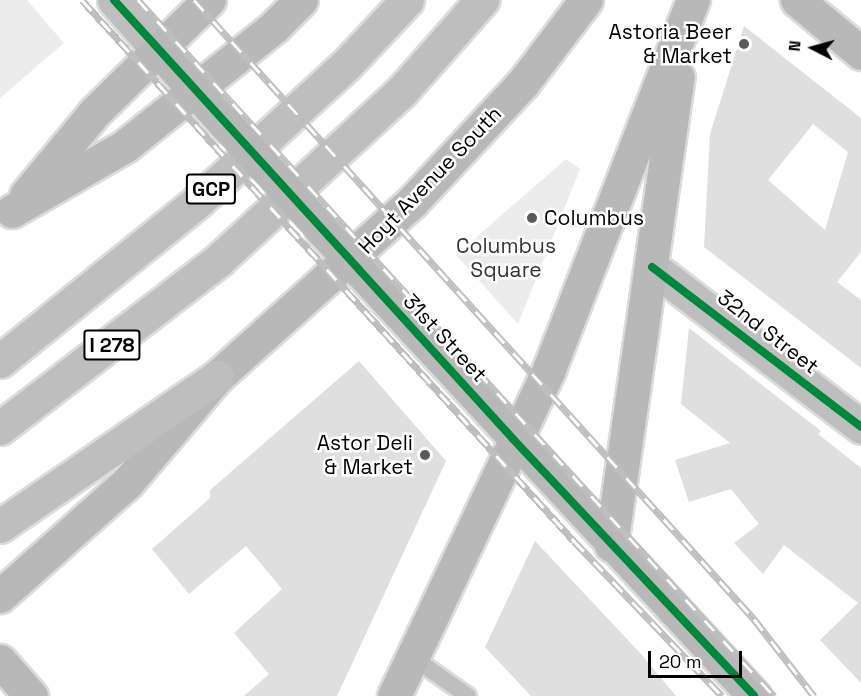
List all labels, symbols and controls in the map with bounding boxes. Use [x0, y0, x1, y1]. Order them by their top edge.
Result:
north arrow [783, 18, 843, 78]
place label: Astoria Beer & Market [608, 19, 732, 69]
marker: Astoria Beer & Market [737, 37, 751, 51]
text: N [784, 40, 806, 53]
street label: Hoyt Avenue South [353, 101, 507, 259]
road number: GCP [186, 172, 236, 206]
place label: Columbus [544, 205, 644, 231]
marker: Columbus [525, 211, 539, 225]
park label: Columbus Square [456, 233, 556, 283]
street label: 32nd Street [712, 285, 824, 379]
street label: 31st Street [398, 289, 492, 387]
road number: I 278 [82, 328, 142, 362]
place label: Astor Deli & Market [317, 430, 413, 480]
marker: Astor Deli & Market [418, 448, 432, 462]
scale bar [651, 639, 746, 677]
text: 20 m [659, 650, 702, 673]

